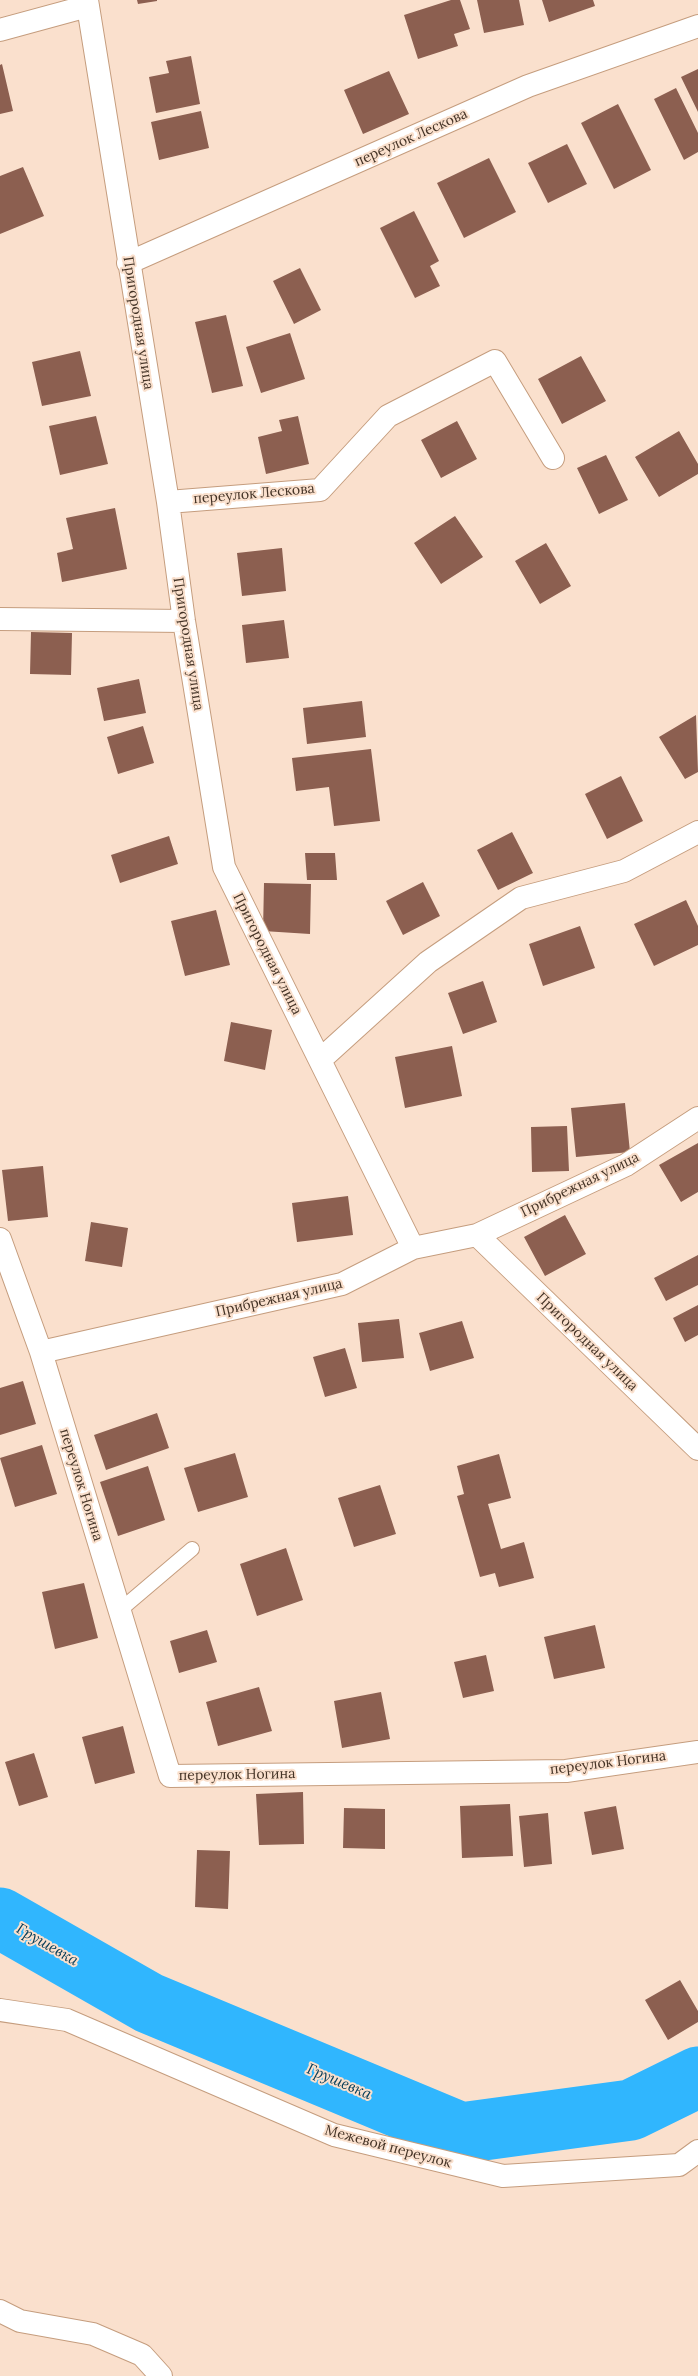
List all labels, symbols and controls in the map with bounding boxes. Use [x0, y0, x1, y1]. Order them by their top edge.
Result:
street label: переулок Лескова [352, 106, 470, 170]
street label: Пригородная улица [119, 255, 157, 391]
street label: переулок Лескова [193, 480, 315, 508]
street label: Пригородная улица [169, 576, 207, 712]
street label: Пригородная улица [229, 890, 305, 1018]
street label: Прибрежная улица [518, 1149, 642, 1221]
street label: Прибрежная улица [214, 1275, 344, 1321]
street label: Пригородная улица [533, 1289, 641, 1395]
street label: переулок Ногина [56, 1427, 106, 1543]
street label: переулок Ногина [549, 1748, 667, 1778]
street label: переулок Ногина [178, 1766, 296, 1784]
water label: Грушевка [13, 1920, 81, 1970]
water label: Грушевка [304, 2060, 374, 2104]
street label: Межевой переулок [323, 2122, 453, 2172]

